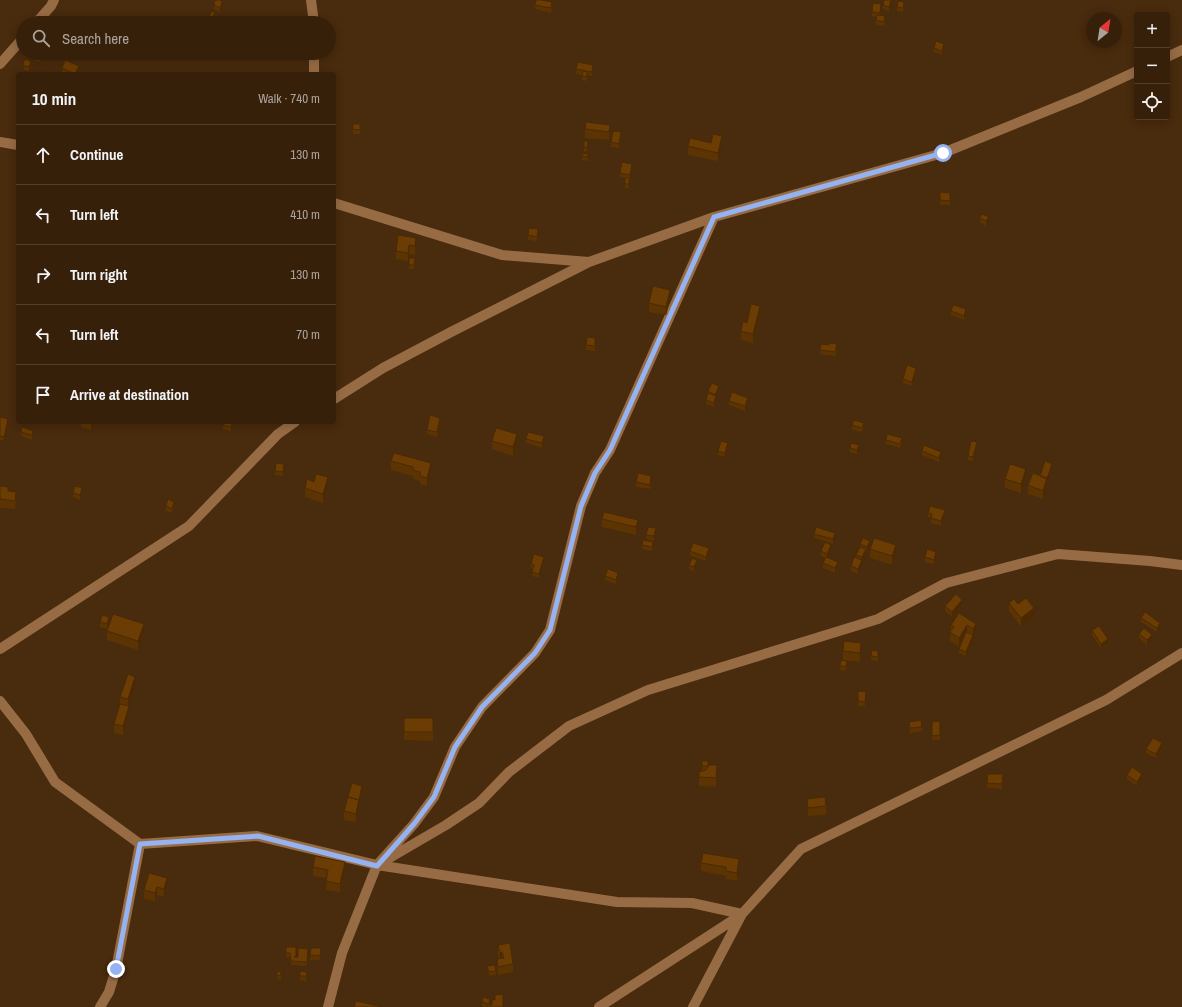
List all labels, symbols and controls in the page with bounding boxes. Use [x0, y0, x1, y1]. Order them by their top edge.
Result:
north arrow [1086, 12, 1122, 48]
map controls [1134, 12, 1170, 120]
button: + [1134, 12, 1170, 48]
search box [16, 16, 336, 60]
icon: search [30, 27, 52, 49]
text: Search here [62, 28, 129, 49]
button: − [1134, 48, 1170, 84]
button: locate [1134, 84, 1170, 120]
text: 10 min [32, 87, 76, 110]
text: Walk · 740 m [258, 90, 320, 107]
icon: ahead [32, 144, 54, 166]
text: Continue [70, 144, 123, 165]
route start [934, 144, 952, 162]
text: 130 m [290, 146, 320, 163]
icon: left [32, 204, 54, 226]
text: Turn left [70, 204, 118, 225]
text: 410 m [290, 206, 320, 223]
icon: right [32, 264, 54, 286]
text: Turn right [70, 264, 127, 285]
text: 130 m [290, 266, 320, 283]
icon: left [32, 324, 54, 346]
text: Turn left [70, 324, 118, 345]
text: 70 m [296, 326, 320, 343]
icon: arrive [32, 384, 54, 406]
text: Arrive at destination [70, 384, 189, 405]
route end [107, 960, 125, 978]

